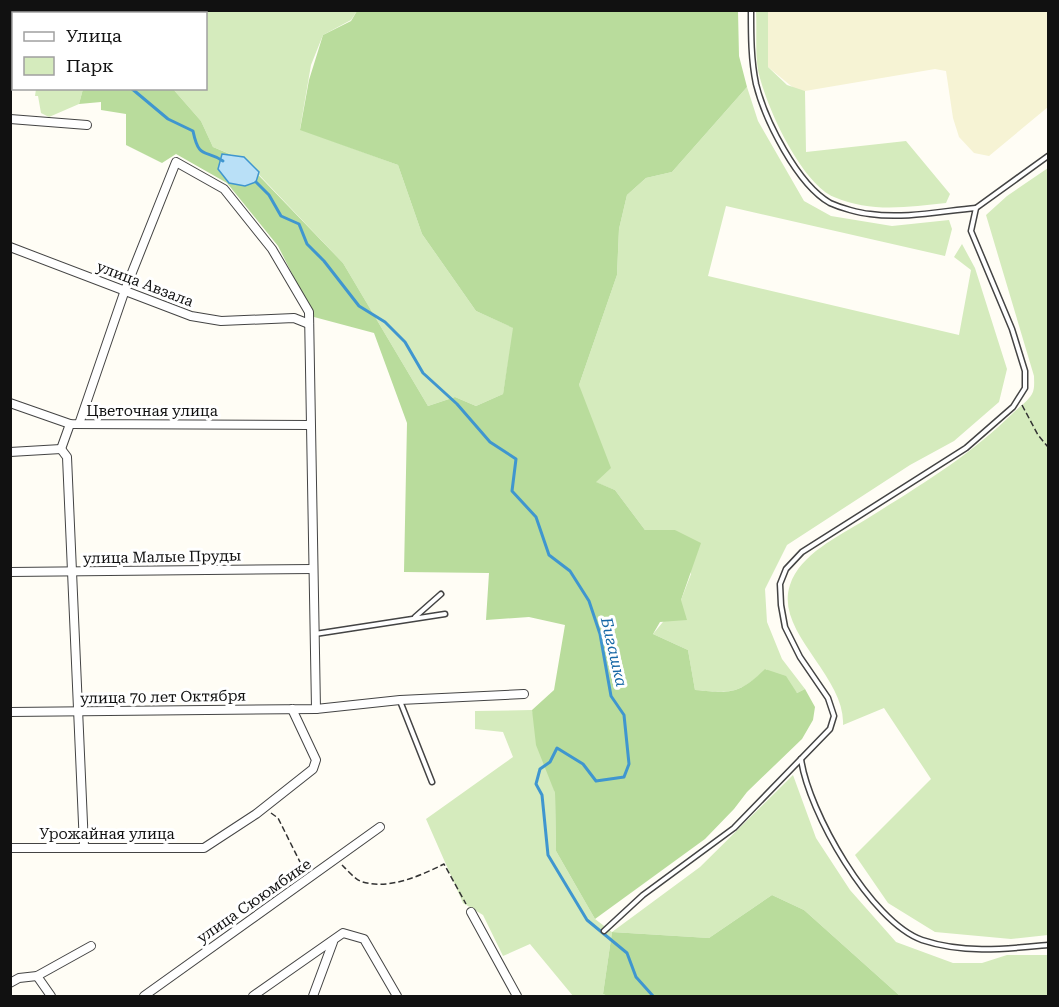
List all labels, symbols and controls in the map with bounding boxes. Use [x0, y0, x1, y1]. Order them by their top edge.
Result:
legend [12, 12, 207, 90]
text: Улица [66, 25, 122, 46]
text: Парк [66, 55, 114, 76]
street label: улица Авзала [94, 257, 196, 311]
street label: Цветочная улица [86, 402, 218, 420]
street label: улица Малые Пруды [83, 547, 241, 567]
water label: Бигашка [597, 614, 631, 689]
street label: улица 70 лет Октября [80, 687, 246, 707]
street label: Урожайная улица [39, 825, 175, 843]
street label: улица Сююмбике [194, 855, 314, 947]

